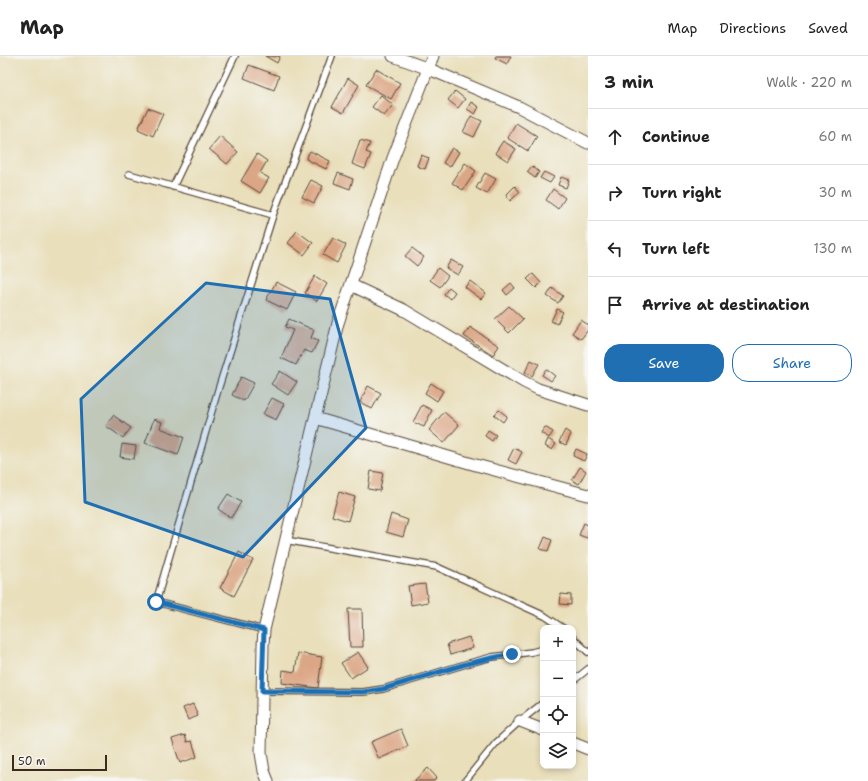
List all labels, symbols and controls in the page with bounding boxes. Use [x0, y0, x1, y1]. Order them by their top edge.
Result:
text: Map [20, 15, 64, 40]
text: Map [668, 19, 698, 37]
text: Directions [720, 19, 786, 37]
text: Saved [808, 19, 848, 37]
text: 3 min [604, 71, 654, 93]
text: Walk · 220 m [766, 74, 852, 91]
icon: ahead [604, 126, 626, 148]
text: Continue [642, 127, 710, 147]
text: 60 m [819, 128, 852, 145]
icon: right [604, 182, 626, 204]
text: Turn right [642, 183, 722, 203]
text: 30 m [818, 184, 852, 201]
icon: left [604, 238, 626, 260]
text: Turn left [642, 239, 710, 259]
text: 130 m [814, 240, 852, 257]
icon: arrive [604, 294, 626, 316]
text: Arrive at destination [642, 295, 810, 315]
button: Save [604, 344, 724, 382]
button: Share [732, 344, 852, 382]
route start [147, 593, 165, 611]
map controls [540, 625, 576, 769]
button: + [540, 625, 576, 661]
route end [503, 645, 521, 663]
button: − [540, 661, 576, 697]
button: locate [540, 697, 576, 733]
button: layers [540, 733, 576, 769]
scale bar [12, 753, 107, 772]
text: 50 m [18, 754, 46, 769]

